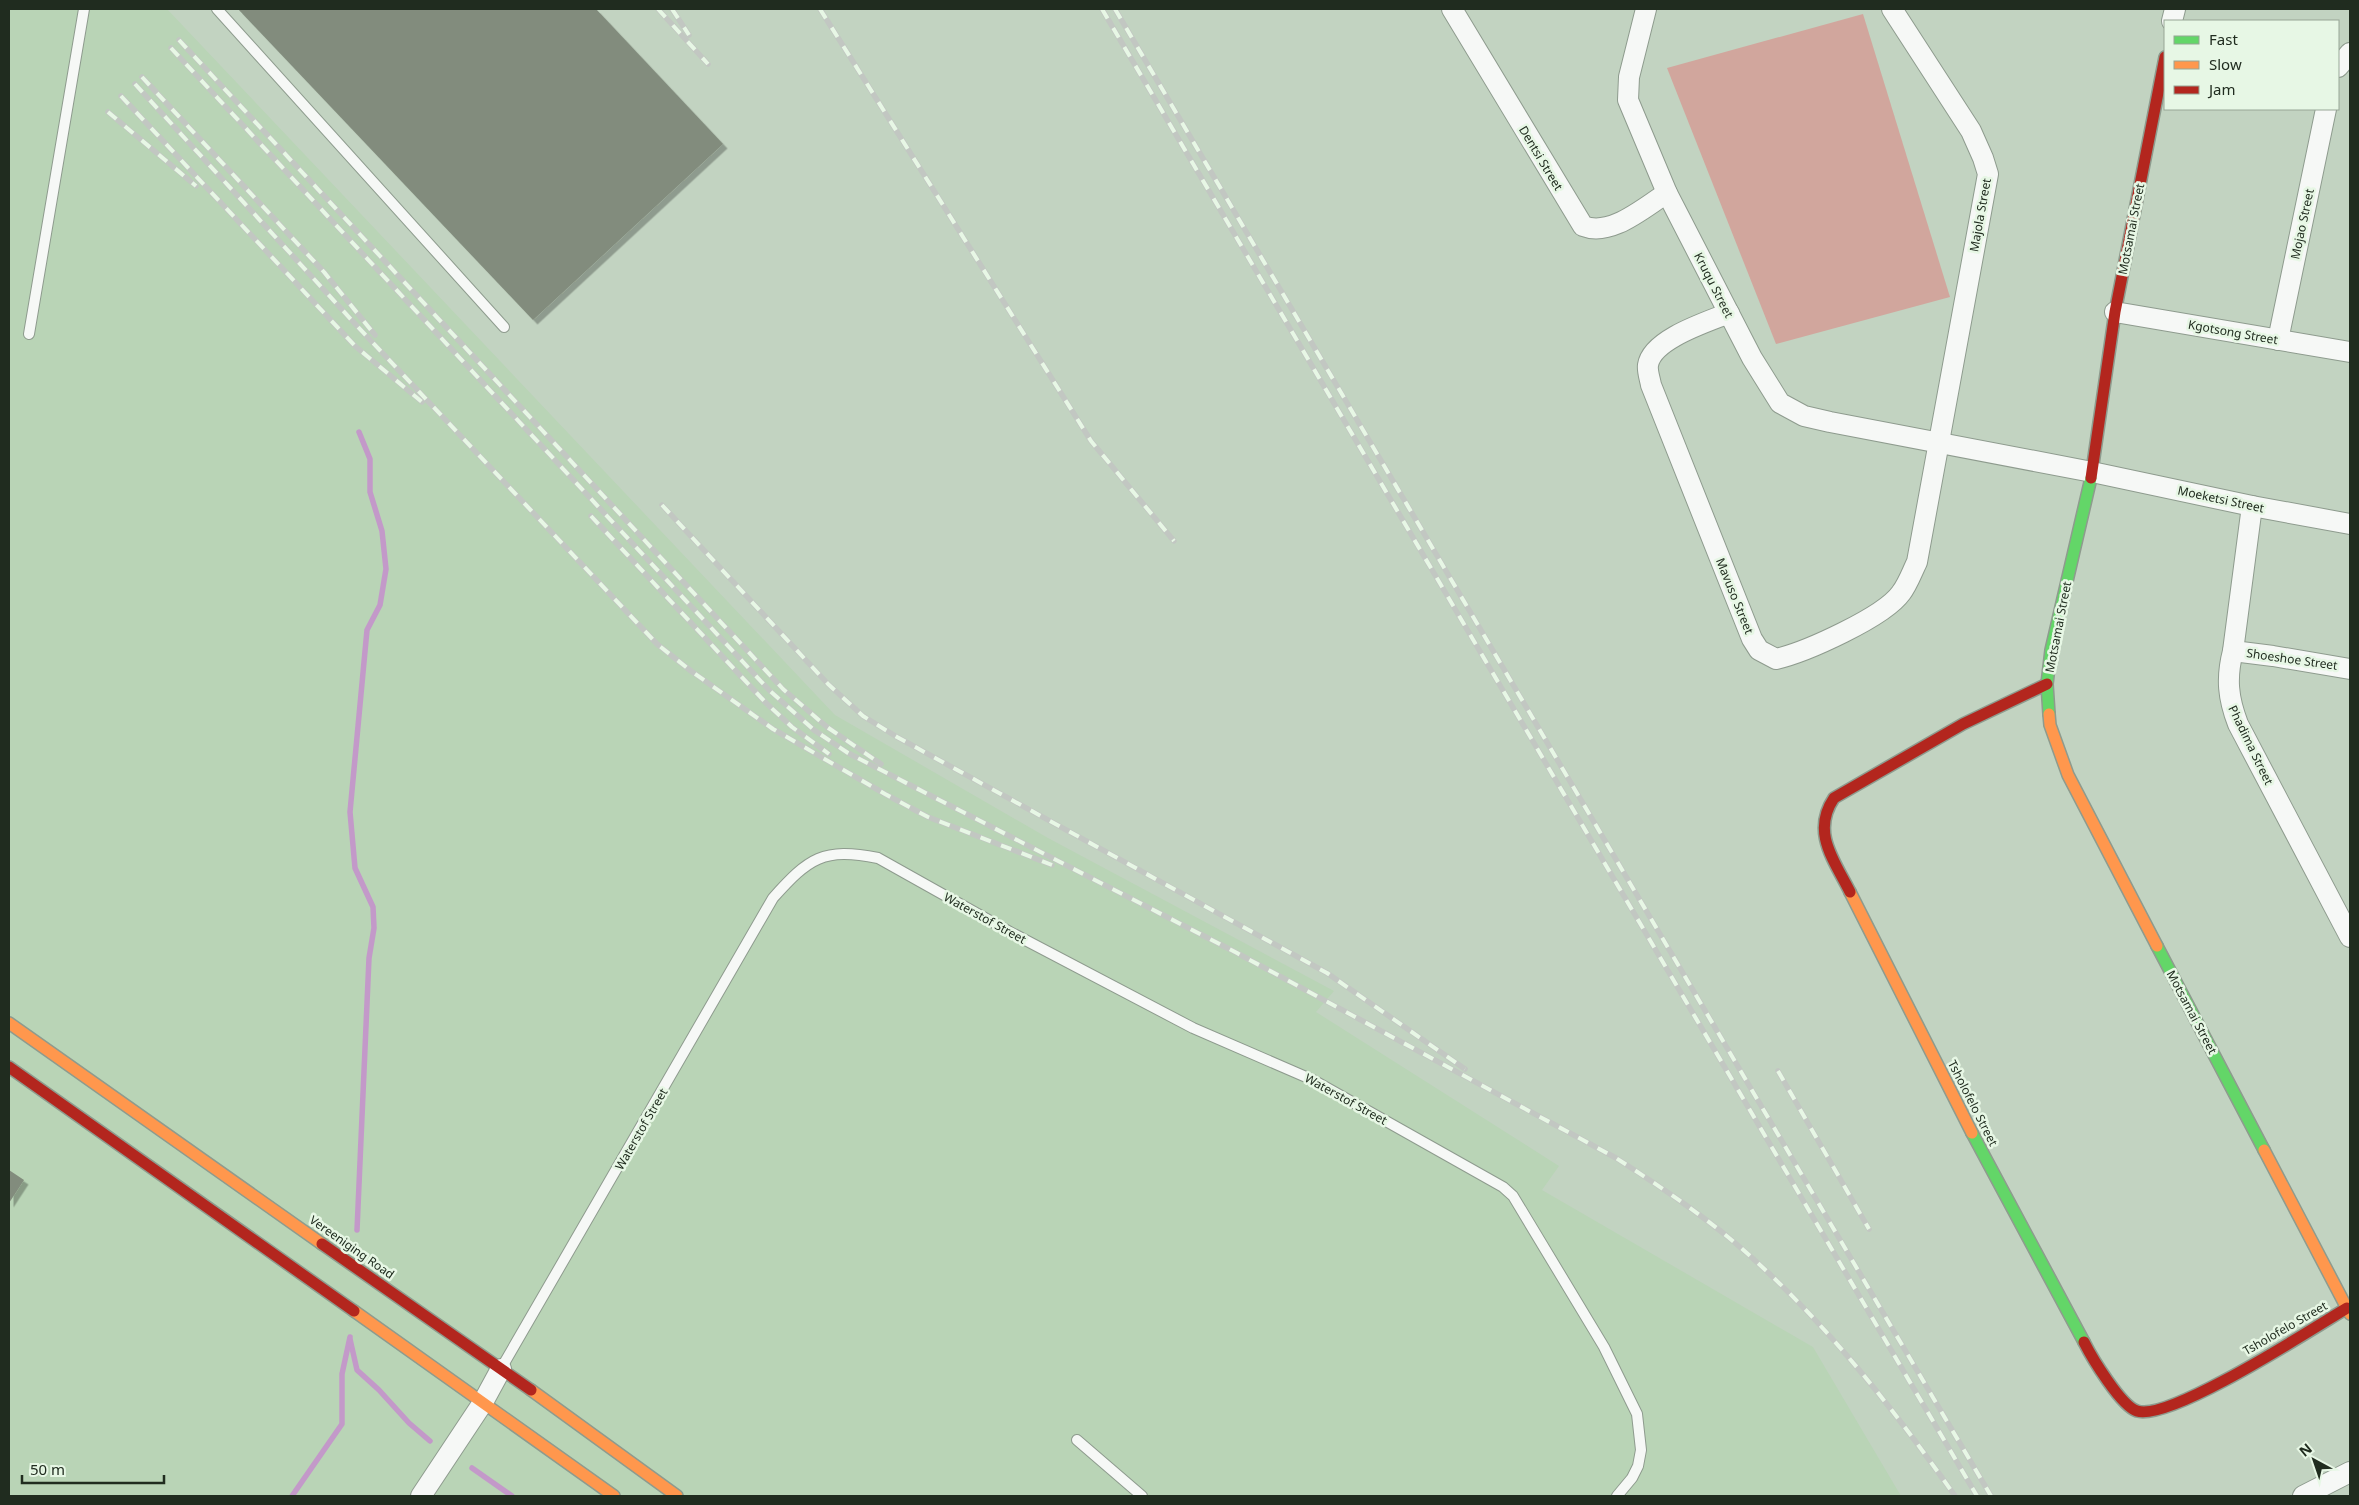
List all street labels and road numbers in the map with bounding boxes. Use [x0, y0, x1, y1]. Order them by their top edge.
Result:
street label: Dentsi Street [1515, 122, 1567, 194]
street label: Majola Street [1965, 176, 1995, 253]
street label: Motsamai Street [2114, 181, 2148, 276]
street label: Mojao Street [2286, 186, 2318, 261]
street label: Kruqu Street [1690, 249, 1738, 321]
street label: Kgotsong Street [2187, 316, 2280, 348]
street label: Moeketsi Street [2176, 482, 2266, 517]
street label: Mavuso Street [1712, 555, 1758, 637]
street label: Motsamai Street [2041, 579, 2075, 674]
street label: Shoeshoe Street [2245, 644, 2339, 674]
street label: Phadima Street [2224, 702, 2278, 788]
street label: Waterstof Street [941, 888, 1030, 948]
street label: Motsamai Street [2163, 967, 2222, 1057]
street label: Tsholofelo Street [1944, 1057, 2002, 1150]
street label: Waterstof Street [1302, 1069, 1391, 1129]
street label: Waterstof Street [611, 1084, 672, 1173]
street label: Vereeniging Road [306, 1211, 398, 1283]
street label: Tsholofelo Street [2240, 1297, 2331, 1359]

